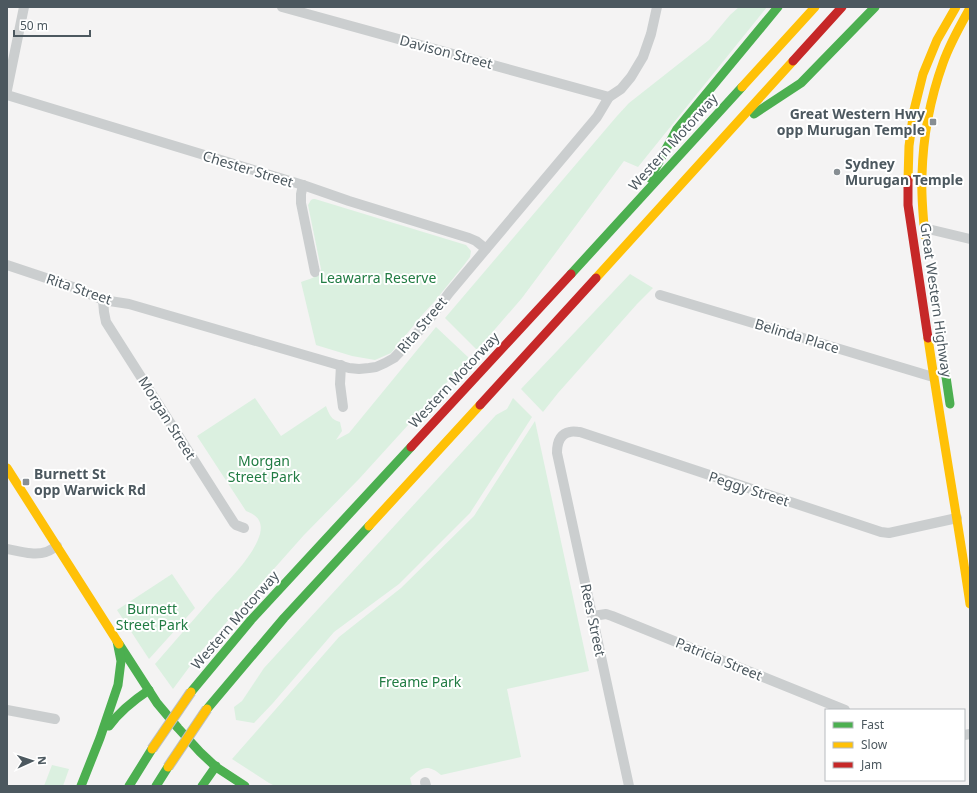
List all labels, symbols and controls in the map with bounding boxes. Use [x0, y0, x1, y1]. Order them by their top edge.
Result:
scale bar [14, 12, 90, 38]
text: 50 m [20, 17, 48, 34]
street label: Davison Street [398, 30, 495, 73]
street label: Western Motorway [624, 88, 722, 194]
place label: Great Western Hwy opp Murugan Temple [777, 104, 925, 139]
marker: Great Western Hwy opp Murugan Temple [928, 117, 938, 127]
street label: Chester Street [201, 146, 296, 191]
place label: Sydney Murugan Temple [845, 154, 963, 189]
marker: Sydney Murugan Temple [832, 167, 842, 177]
street label: Great Western Highway [916, 221, 957, 379]
street label: Rita Street [44, 268, 114, 309]
park label: Leawarra Reserve [320, 268, 436, 287]
street label: Rita Street [392, 293, 451, 357]
street label: Belinda Place [753, 314, 842, 357]
street label: Western Motorway [404, 327, 504, 432]
street label: Morgan Street [134, 373, 201, 463]
park label: Morgan Street Park [228, 451, 301, 486]
place label: Burnett St opp Warwick Rd [34, 464, 146, 499]
street label: Peggy Street [707, 467, 792, 510]
marker: Burnett St opp Warwick Rd [21, 477, 31, 487]
street label: Western Motorway [187, 566, 283, 673]
street label: Rees Street [577, 582, 610, 658]
park label: Burnett Street Park [116, 599, 189, 634]
street label: Patricia Street [673, 633, 765, 685]
park label: Freame Park [379, 672, 462, 691]
legend [825, 709, 965, 781]
text: Fast [861, 716, 885, 733]
text: Slow [861, 736, 888, 753]
north arrow [12, 741, 52, 781]
text: N [35, 756, 50, 765]
text: Jam [860, 756, 882, 773]

